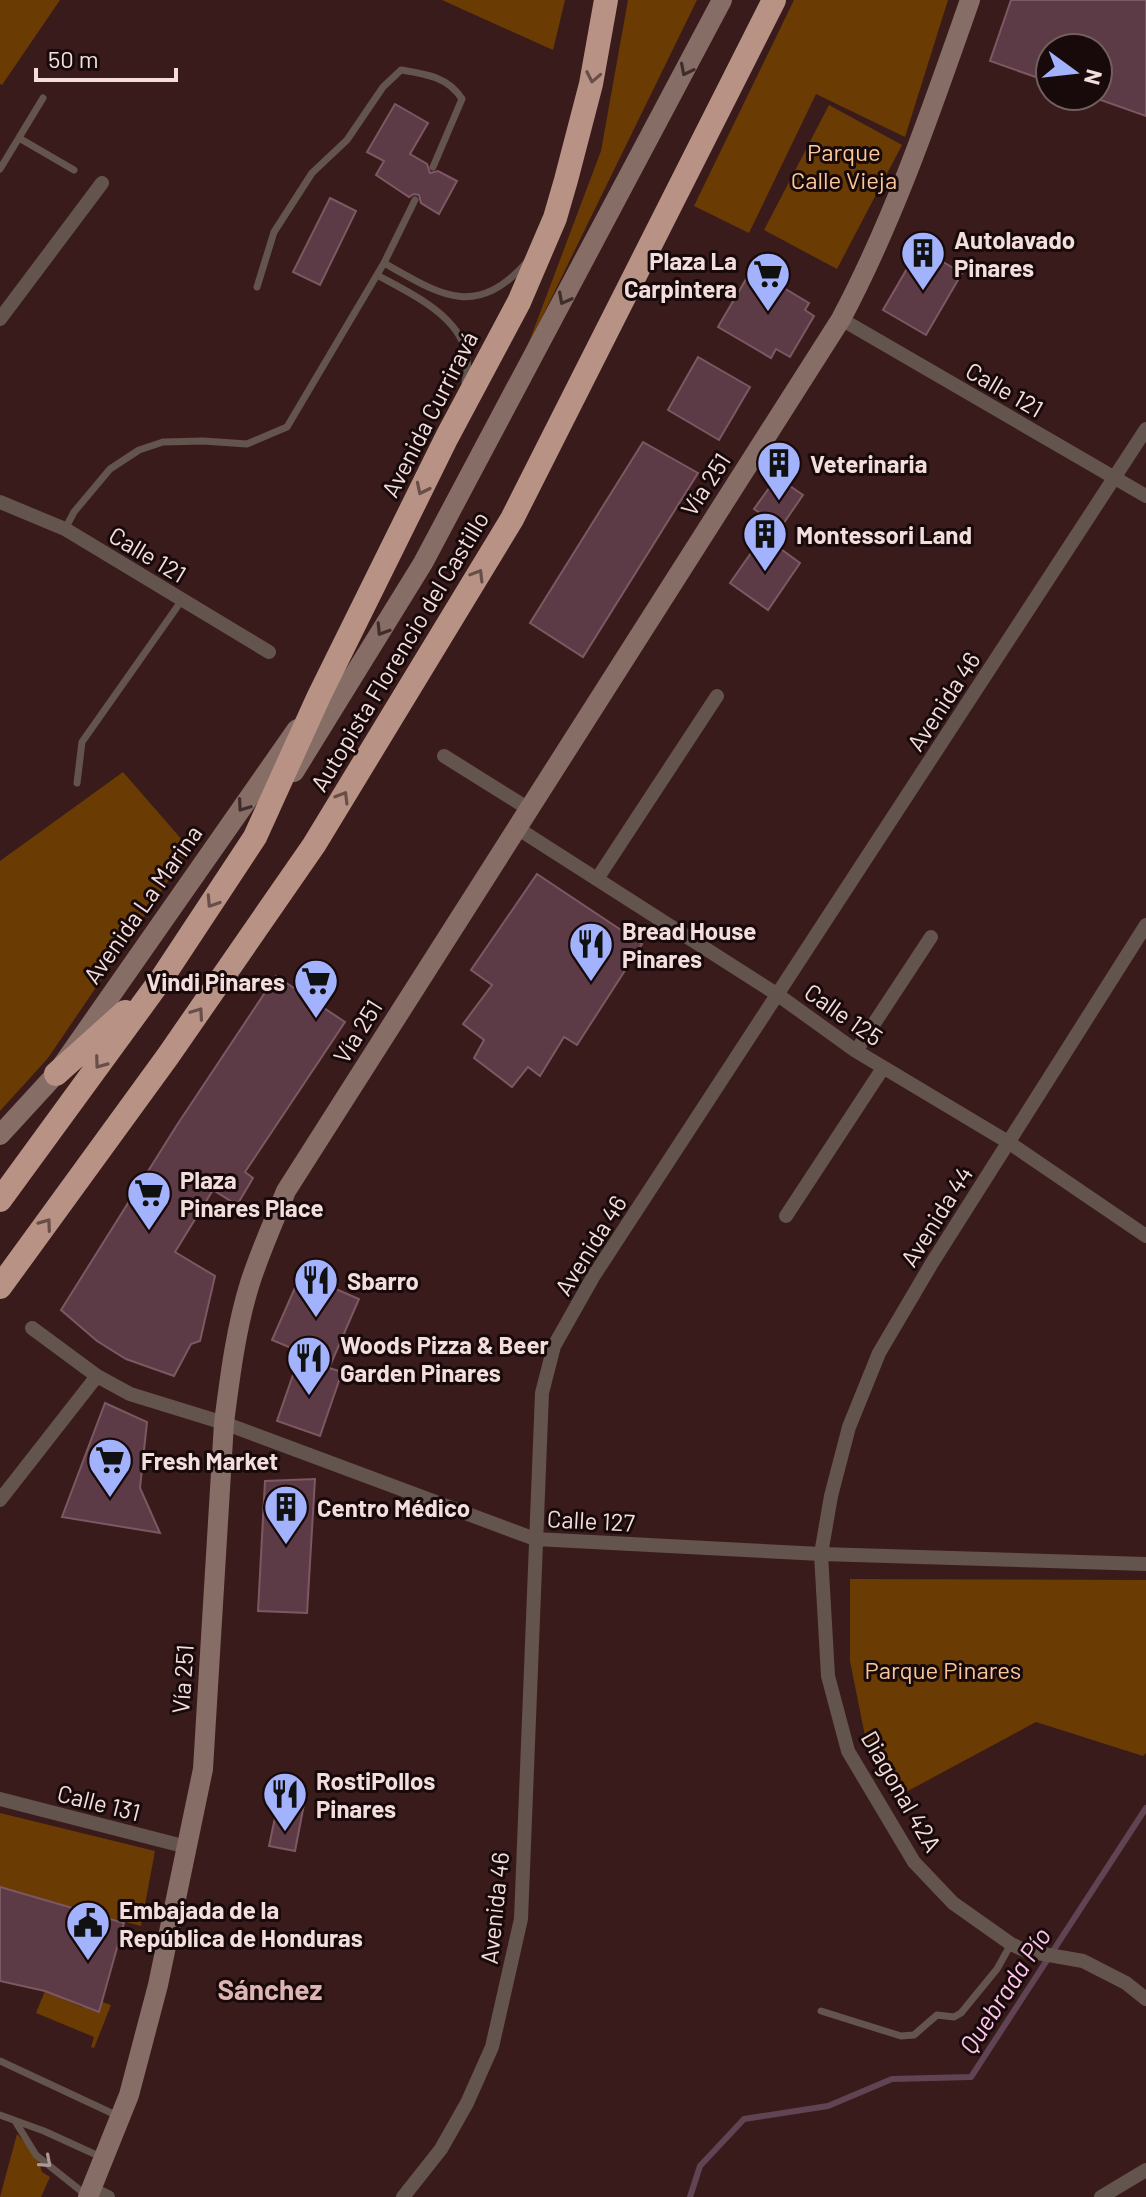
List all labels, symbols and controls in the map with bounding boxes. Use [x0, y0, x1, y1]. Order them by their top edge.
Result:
scale bar [36, 32, 176, 82]
north arrow [1034, 32, 1114, 112]
text: 50 m [48, 44, 99, 73]
one-way arrow [681, 61, 696, 76]
text: N [1080, 67, 1109, 88]
one-way arrow [585, 70, 602, 83]
park label: Parque Calle Vieja [791, 137, 897, 194]
place label: Autolavado Pinares [954, 225, 1075, 282]
building icon: Autolavado Pinares [899, 229, 947, 292]
place label: Plaza La Carpintera [624, 246, 737, 303]
supermarket icon: Plaza La Carpintera [744, 250, 792, 313]
one-way arrow [559, 291, 574, 305]
street label: Avenida Curriravá [375, 326, 483, 502]
street label: Calle 121 [961, 355, 1049, 423]
building icon: Veterinaria [755, 439, 803, 502]
street label: Vía 251 [674, 447, 736, 521]
place label: Veterinaria [810, 449, 927, 478]
one-way arrow [416, 480, 432, 495]
street label: Autopista Florencio del Castillo [304, 506, 494, 796]
building icon: Montessori Land [741, 510, 789, 573]
street label: Calle 121 [104, 520, 192, 588]
place label: Montessori Land [796, 520, 972, 549]
one-way arrow [468, 569, 484, 584]
one-way arrow [376, 621, 392, 636]
street label: Avenida 46 [900, 646, 986, 756]
one-way arrow [333, 791, 349, 806]
one-way arrow [238, 797, 253, 811]
street label: Avenida La Marina [76, 819, 208, 989]
one-way arrow [206, 893, 221, 908]
place label: Bread House Pinares [622, 916, 756, 973]
restaurant icon: Bread House Pinares [567, 920, 615, 983]
supermarket icon: Vindi Pinares [292, 957, 340, 1020]
place label: Vindi Pinares [146, 967, 285, 996]
street label: Calle 125 [799, 977, 889, 1051]
street label: Vía 251 [326, 994, 388, 1068]
one-way arrow [188, 1007, 203, 1021]
one-way arrow [95, 1055, 109, 1069]
street label: Avenida 44 [894, 1160, 978, 1272]
place label: Plaza Pinares Place [180, 1165, 324, 1222]
supermarket icon: Plaza Pinares Place [125, 1169, 173, 1232]
street label: Avenida 46 [548, 1190, 632, 1300]
one-way arrow [36, 1218, 51, 1232]
restaurant icon: Sbarro [292, 1256, 340, 1319]
place label: Sbarro [347, 1266, 419, 1295]
place label: Woods Pizza & Beer Garden Pinares [340, 1330, 549, 1387]
restaurant icon: Woods Pizza & Beer Garden Pinares [285, 1334, 333, 1397]
supermarket icon: Fresh Market [86, 1436, 134, 1499]
place label: Fresh Market [141, 1446, 278, 1475]
building icon: Centro Médico [262, 1483, 310, 1546]
place label: Centro Médico [317, 1493, 470, 1522]
street label: Calle 127 [546, 1503, 636, 1537]
street label: Vía 251 [165, 1643, 199, 1715]
park label: Parque Pinares [865, 1655, 1021, 1684]
street label: Diagonal 42A [856, 1725, 948, 1857]
place label: RostiPollos Pinares [316, 1766, 435, 1823]
restaurant icon: RostiPollos Pinares [261, 1770, 309, 1833]
street label: Calle 131 [55, 1778, 143, 1826]
street label: Avenida 46 [474, 1851, 514, 1965]
place label: Embajada de la República de Honduras [119, 1895, 363, 1952]
public building icon: Embajada de la República de Honduras [64, 1899, 112, 1962]
water label: Quebrada Pío [952, 1921, 1056, 2059]
district label: Sánchez [218, 1972, 323, 2006]
one-way arrow [36, 2153, 51, 2167]

